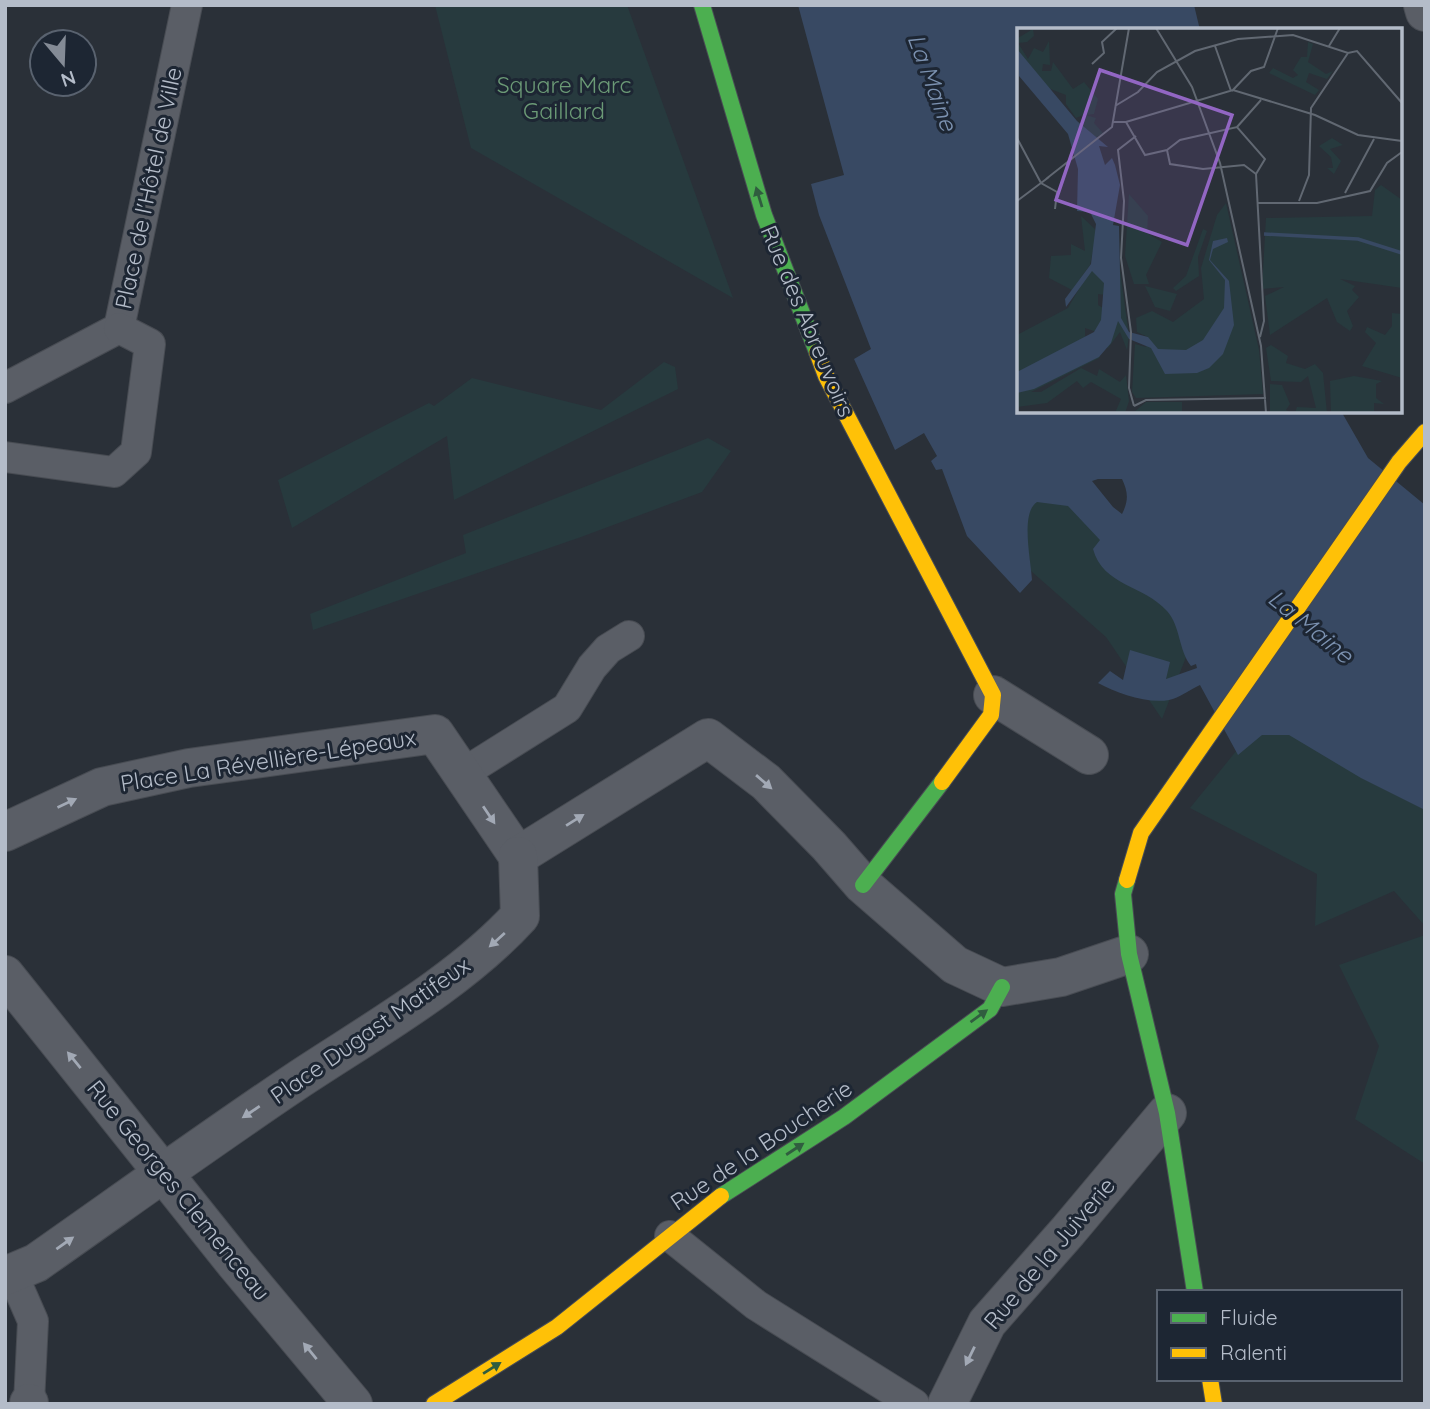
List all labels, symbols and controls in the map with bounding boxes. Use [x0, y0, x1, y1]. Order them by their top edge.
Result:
north arrow [28, 28, 98, 98]
inset map [1017, 28, 1402, 413]
water label: La Maine [902, 29, 965, 136]
street label: Place de l'Hôtel de Ville [108, 64, 188, 312]
text: N [58, 65, 79, 93]
park label: Square Marc Gaillard [497, 70, 631, 125]
one-way arrow [753, 187, 763, 208]
street label: Rue des Abreuvoirs [755, 221, 861, 421]
water label: La Maine [1262, 583, 1361, 670]
street label: Place La Révellière-Lépeaux [118, 722, 418, 798]
one-way arrow [755, 774, 773, 790]
one-way arrow [57, 797, 77, 809]
one-way arrow [482, 805, 495, 824]
one-way arrow [566, 814, 585, 827]
one-way arrow [489, 931, 506, 947]
street label: Place Dugast Matifeux [265, 950, 475, 1110]
one-way arrow [970, 1009, 989, 1023]
one-way arrow [67, 1052, 82, 1070]
street label: Rue de la Boucherie [665, 1073, 857, 1217]
street label: Rue Georges Clemenceau [81, 1074, 277, 1306]
one-way arrow [242, 1105, 260, 1119]
one-way arrow [786, 1142, 804, 1156]
street label: Rue de la Juiverie [977, 1171, 1121, 1335]
one-way arrow [56, 1236, 74, 1250]
legend [1157, 1290, 1402, 1381]
text: Fluide [1220, 1304, 1278, 1330]
text: Ralenti [1220, 1339, 1287, 1365]
one-way arrow [303, 1343, 318, 1360]
one-way arrow [965, 1346, 976, 1366]
one-way arrow [482, 1361, 501, 1374]

